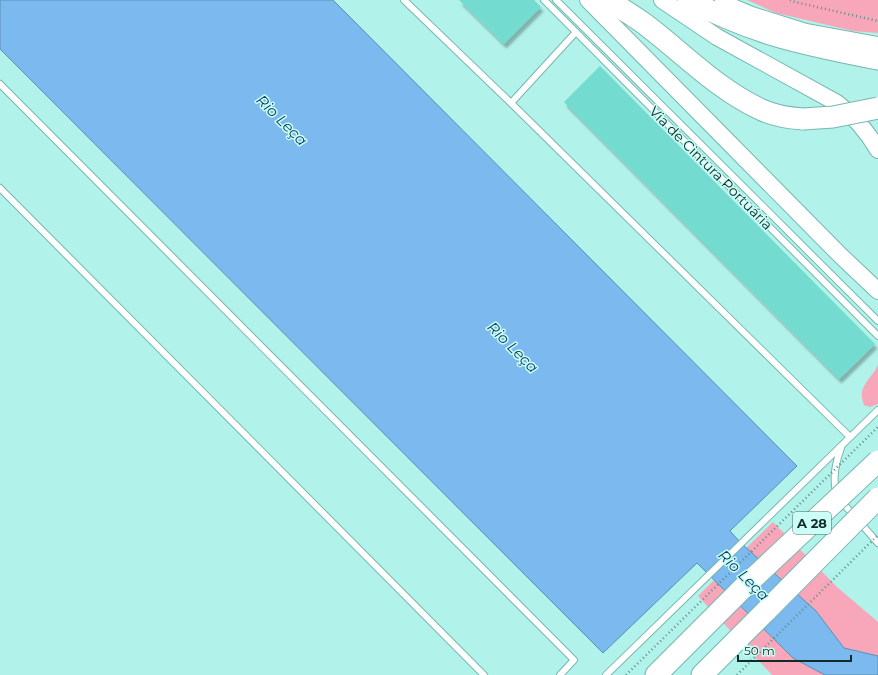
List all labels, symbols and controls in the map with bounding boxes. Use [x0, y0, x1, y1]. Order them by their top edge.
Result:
water label: Rio Leça [252, 90, 312, 150]
street label: Via de Cintura Portuária [645, 102, 777, 234]
water label: Rio Leça [483, 317, 543, 377]
road number: A 28 [793, 512, 831, 534]
water label: Rio Leça [714, 545, 774, 605]
scale bar [738, 637, 851, 663]
text: 50 m [744, 643, 775, 658]

